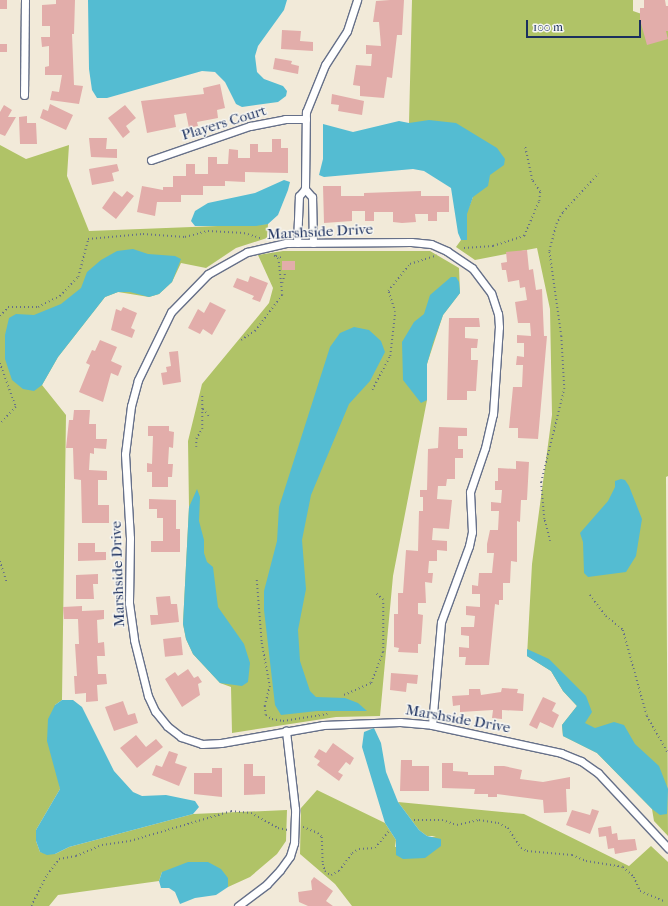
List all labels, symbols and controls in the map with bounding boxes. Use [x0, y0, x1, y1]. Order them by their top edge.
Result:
scale bar [528, 12, 643, 38]
text: 100 m [533, 20, 563, 34]
street label: Players Court [179, 102, 269, 144]
street label: Marshside Drive [266, 220, 374, 244]
street label: Marshside Drive [107, 521, 129, 627]
street label: Marshside Drive [404, 701, 512, 737]

